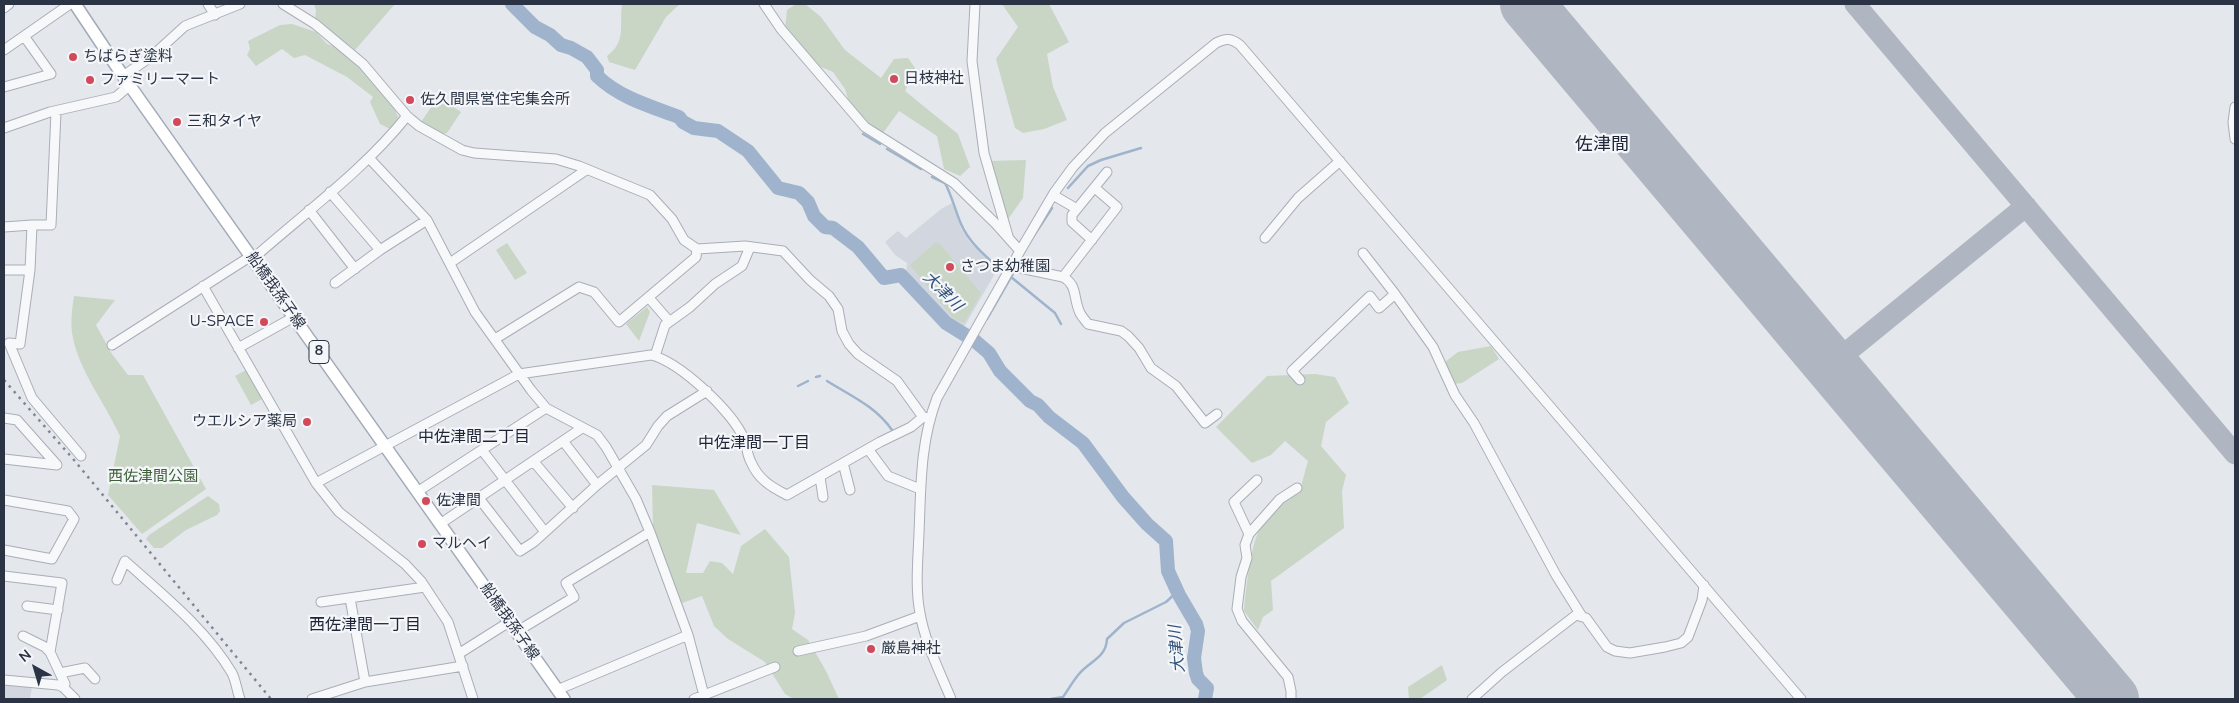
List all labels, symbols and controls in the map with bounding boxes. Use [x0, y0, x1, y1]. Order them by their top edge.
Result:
place label: ちばらぎ塗料 [83, 48, 173, 66]
marker: ちばらぎ塗料 [67, 51, 79, 63]
place label: 日枝神社 [904, 70, 964, 88]
place label: ファミリーマート [100, 71, 220, 89]
marker: 日枝神社 [888, 73, 900, 85]
marker: ファミリーマート [84, 74, 96, 86]
place label: 佐久間県営住宅集会所 [420, 91, 570, 109]
marker: 佐久間県営住宅集会所 [404, 94, 416, 106]
place label: 三和タイヤ [187, 113, 262, 131]
marker: 三和タイヤ [171, 116, 183, 128]
district label: 佐津間 [1575, 135, 1629, 157]
street label: 船橋我孫子線 [242, 249, 308, 333]
place label: さつま幼稚園 [960, 258, 1050, 276]
marker: さつま幼稚園 [944, 261, 956, 273]
water label: 大津川 [918, 268, 966, 316]
place label: U-SPACE [190, 313, 254, 331]
marker: U-SPACE [258, 316, 270, 328]
road number: 8 [309, 341, 329, 364]
place label: ウエルシア薬局 [192, 413, 297, 431]
marker: ウエルシア薬局 [301, 416, 313, 428]
district label: 中佐津間二丁目 [418, 428, 530, 448]
district label: 中佐津間一丁目 [698, 434, 810, 454]
park label: 西佐津間公園 [108, 468, 198, 486]
place label: 佐津間 [436, 492, 481, 510]
marker: 佐津間 [420, 495, 432, 507]
place label: マルヘイ [432, 535, 492, 553]
marker: マルヘイ [416, 538, 428, 550]
street label: 船橋我孫子線 [476, 580, 542, 664]
district label: 西佐津間一丁目 [309, 616, 421, 636]
water label: 大津川 [1166, 624, 1190, 674]
place label: 厳島神社 [881, 640, 941, 658]
north arrow [10, 643, 60, 693]
marker: 厳島神社 [865, 643, 877, 655]
text: N [15, 645, 35, 667]

